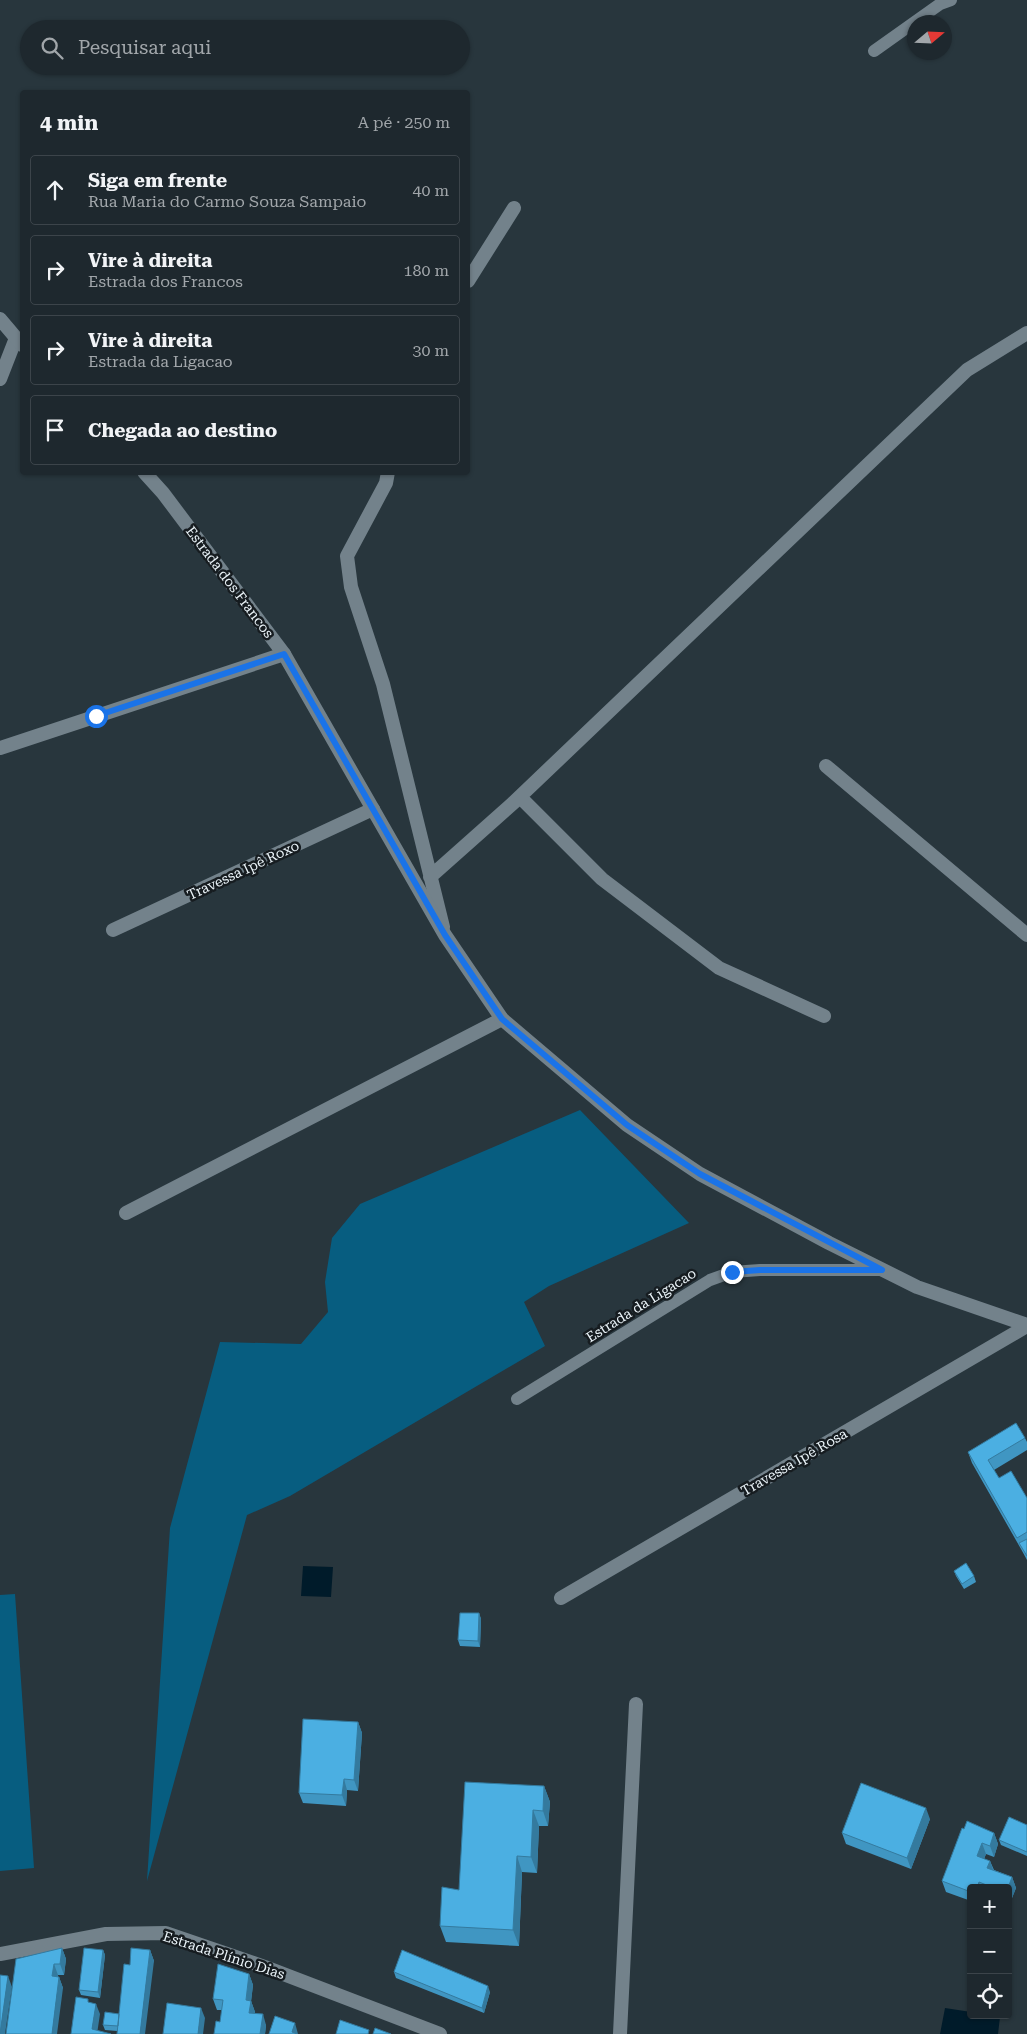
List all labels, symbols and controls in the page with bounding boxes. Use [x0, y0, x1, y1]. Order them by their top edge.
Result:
north arrow [907, 15, 952, 60]
search box [20, 20, 470, 75]
icon: search [38, 34, 66, 62]
text: Pesquisar aqui [78, 36, 211, 59]
text: 4 min [40, 111, 98, 135]
text: A pé · 250 m [358, 113, 450, 132]
text: Siga em frente [88, 169, 227, 192]
icon: ahead [41, 176, 69, 204]
text: 40 m [412, 181, 449, 200]
text: Rua Maria do Carmo Souza Sampaio [88, 192, 366, 211]
text: Vire à direita [88, 249, 212, 272]
icon: right [41, 256, 69, 284]
text: 180 m [403, 261, 449, 280]
text: Estrada dos Francos [88, 272, 243, 291]
text: Vire à direita [88, 329, 212, 352]
icon: right [41, 336, 69, 364]
text: 30 m [412, 341, 449, 360]
text: Estrada da Ligacao [88, 352, 233, 371]
icon: arrive [41, 416, 69, 444]
text: Chegada ao destino [88, 419, 277, 442]
street label: Estrada dos Francos [183, 523, 277, 641]
route start [85, 705, 108, 728]
street label: Travessa Ipê Roxo [184, 837, 302, 903]
route end [721, 1261, 744, 1284]
street label: Estrada da Ligacao [583, 1265, 699, 1345]
street label: Travessa Ipê Rosa [738, 1425, 850, 1499]
map controls [967, 1884, 1012, 2019]
button: + [967, 1884, 1012, 1929]
street label: Estrada Plínio Dias [161, 1928, 287, 1982]
button: − [967, 1929, 1012, 1974]
button: locate [967, 1974, 1012, 2019]

